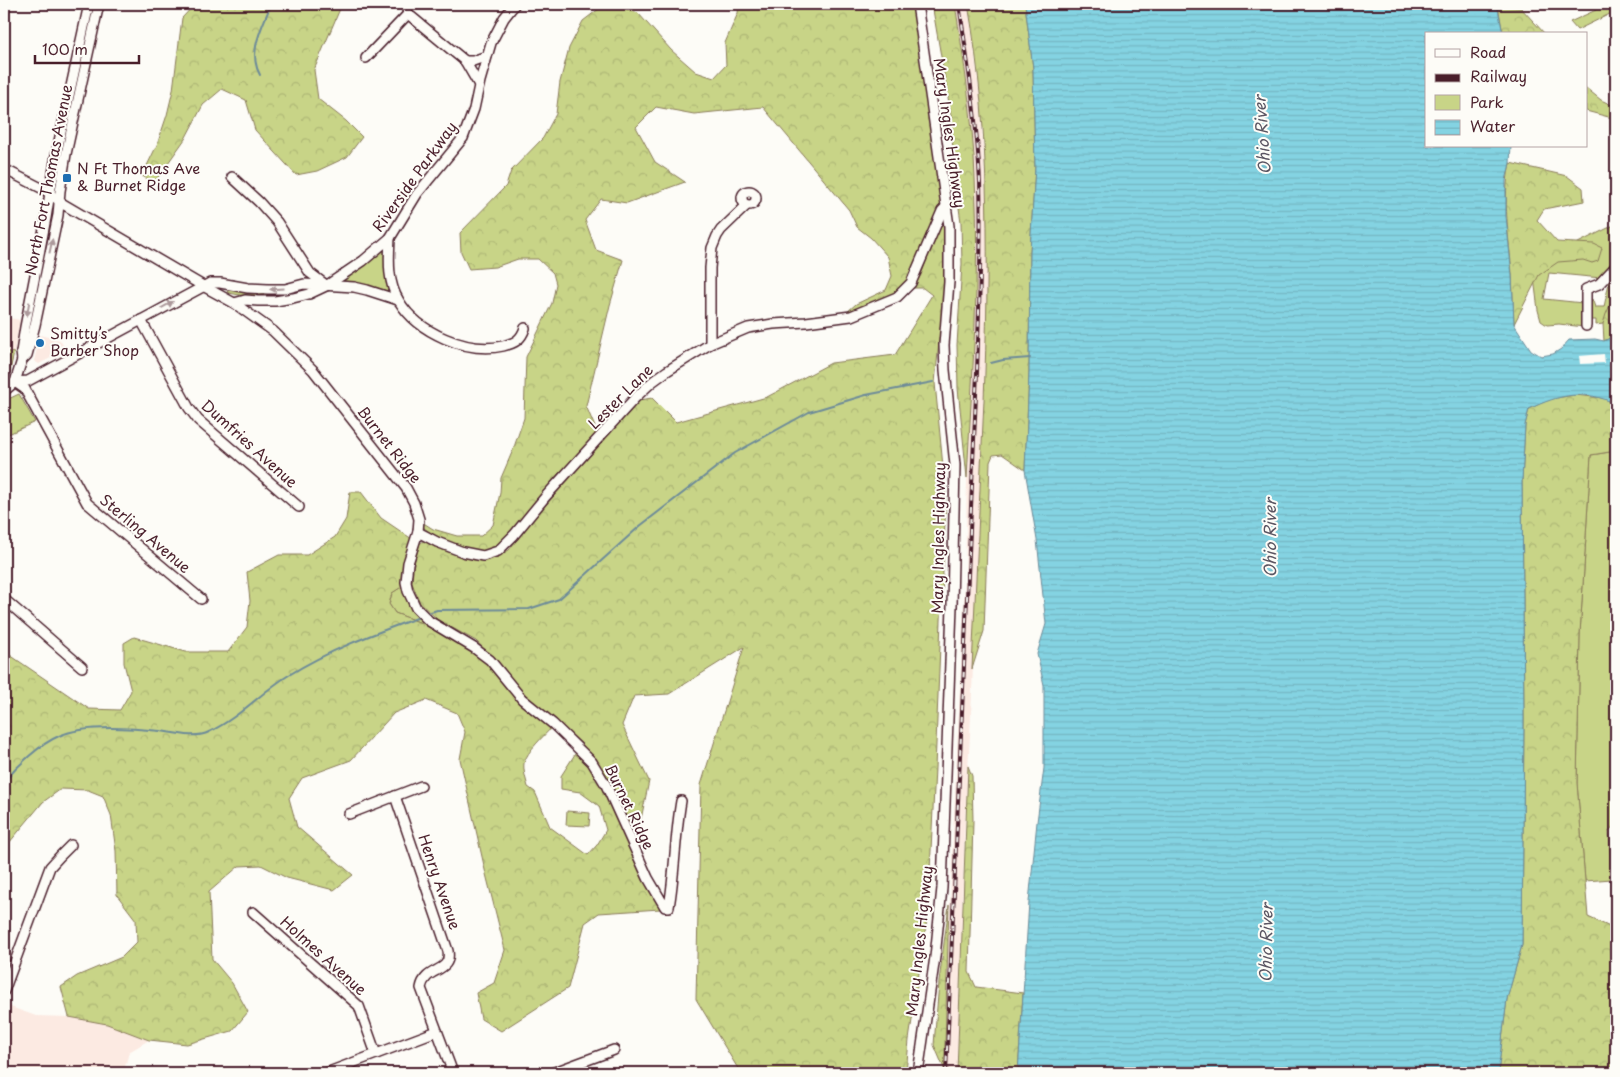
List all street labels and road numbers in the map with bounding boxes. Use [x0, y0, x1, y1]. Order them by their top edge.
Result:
street label: Mary Ingles Highway [929, 56, 972, 209]
street label: North Fort Thomas Avenue [18, 82, 77, 277]
street label: Riverside Parkway [366, 116, 462, 236]
street label: Lester Lane [582, 358, 658, 434]
street label: Dumfries Avenue [197, 393, 303, 492]
street label: Burnet Ridge [353, 400, 428, 488]
street label: Mary Ingles Highway [925, 462, 950, 614]
street label: Sterling Avenue [96, 488, 196, 578]
street label: Burnet Ridge [600, 760, 661, 853]
street label: Henry Avenue [413, 831, 468, 932]
street label: Mary Ingles Highway [899, 864, 938, 1017]
street label: Holmes Avenue [276, 910, 372, 1000]

